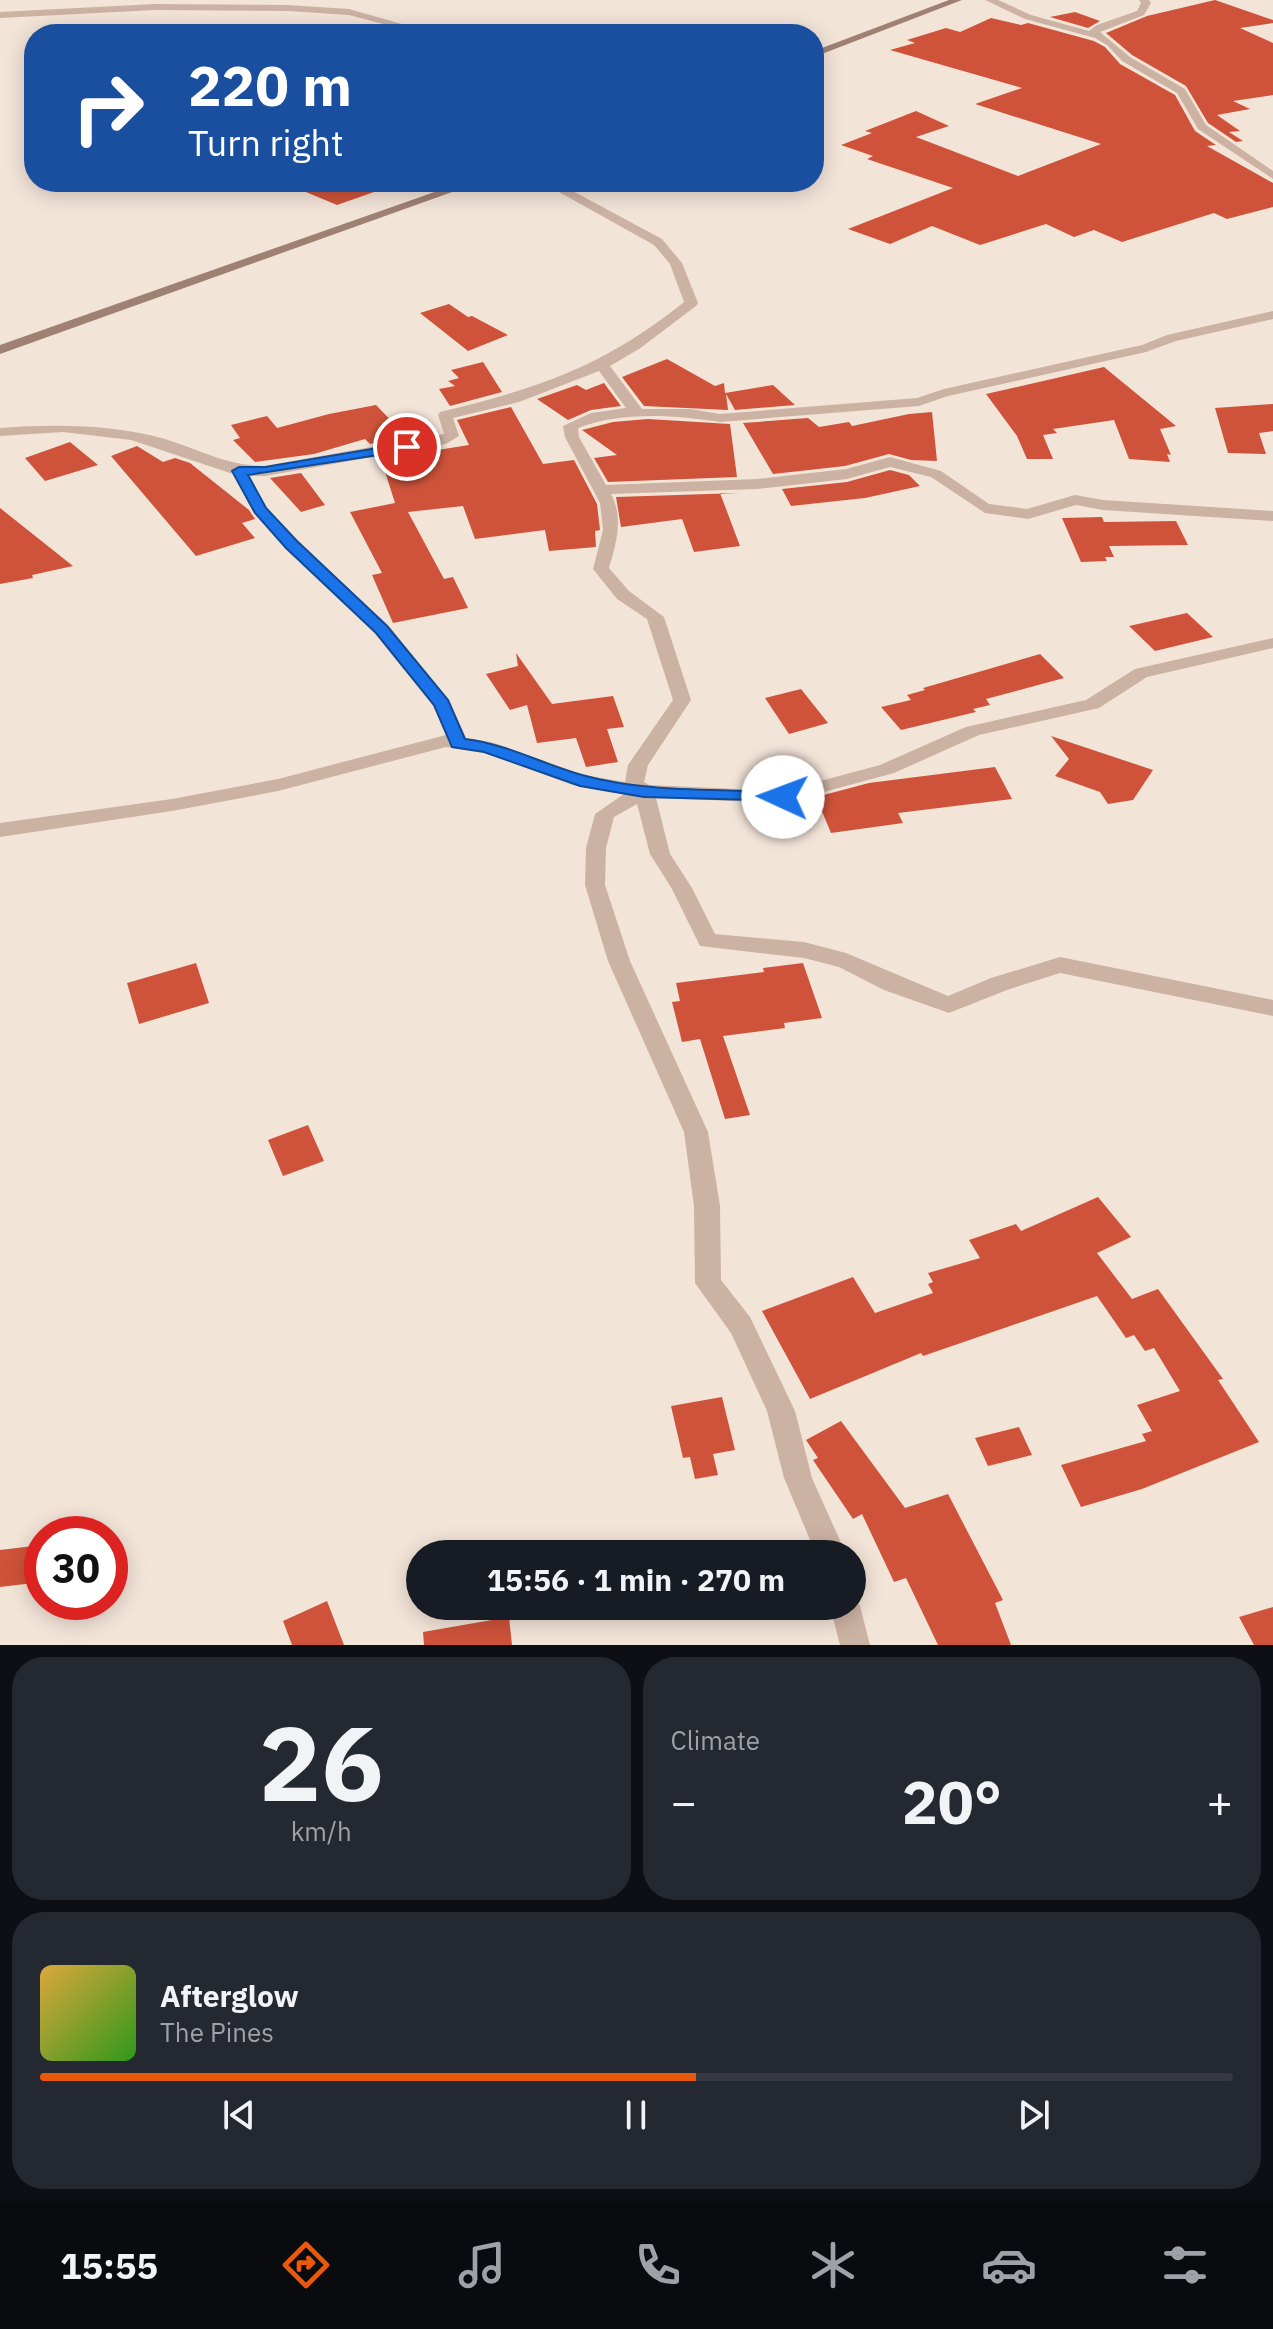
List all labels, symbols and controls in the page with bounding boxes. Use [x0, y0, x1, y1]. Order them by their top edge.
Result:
text: 220 m [188, 49, 352, 121]
icon: right [56, 56, 160, 160]
text: Turn right [188, 119, 344, 166]
pin [373, 413, 441, 481]
icon: arrive [385, 425, 429, 469]
position arrow [741, 755, 825, 839]
speed limit sign: 30 [24, 1516, 128, 1620]
text: 15:56 · 1 min · 270 m [487, 1560, 785, 1599]
text: 26 [259, 1694, 384, 1830]
text: Climate [671, 1723, 760, 1757]
text: 20° [902, 1762, 1002, 1841]
text: − [671, 1773, 697, 1830]
text: + [1207, 1773, 1233, 1830]
text: km/h [291, 1814, 352, 1848]
text: Afterglow [160, 1976, 299, 2015]
text: The Pines [160, 2015, 274, 2049]
icon: previous [217, 2093, 261, 2137]
icon: pause [614, 2093, 658, 2137]
icon: next [1012, 2093, 1056, 2137]
icon: directions [278, 2237, 334, 2293]
icon: music [454, 2237, 510, 2293]
icon: phone [630, 2237, 686, 2293]
icon: climate [805, 2237, 861, 2293]
icon: car [981, 2237, 1037, 2293]
icon: filters [1157, 2237, 1213, 2293]
text: 15:55 [60, 2242, 158, 2289]

